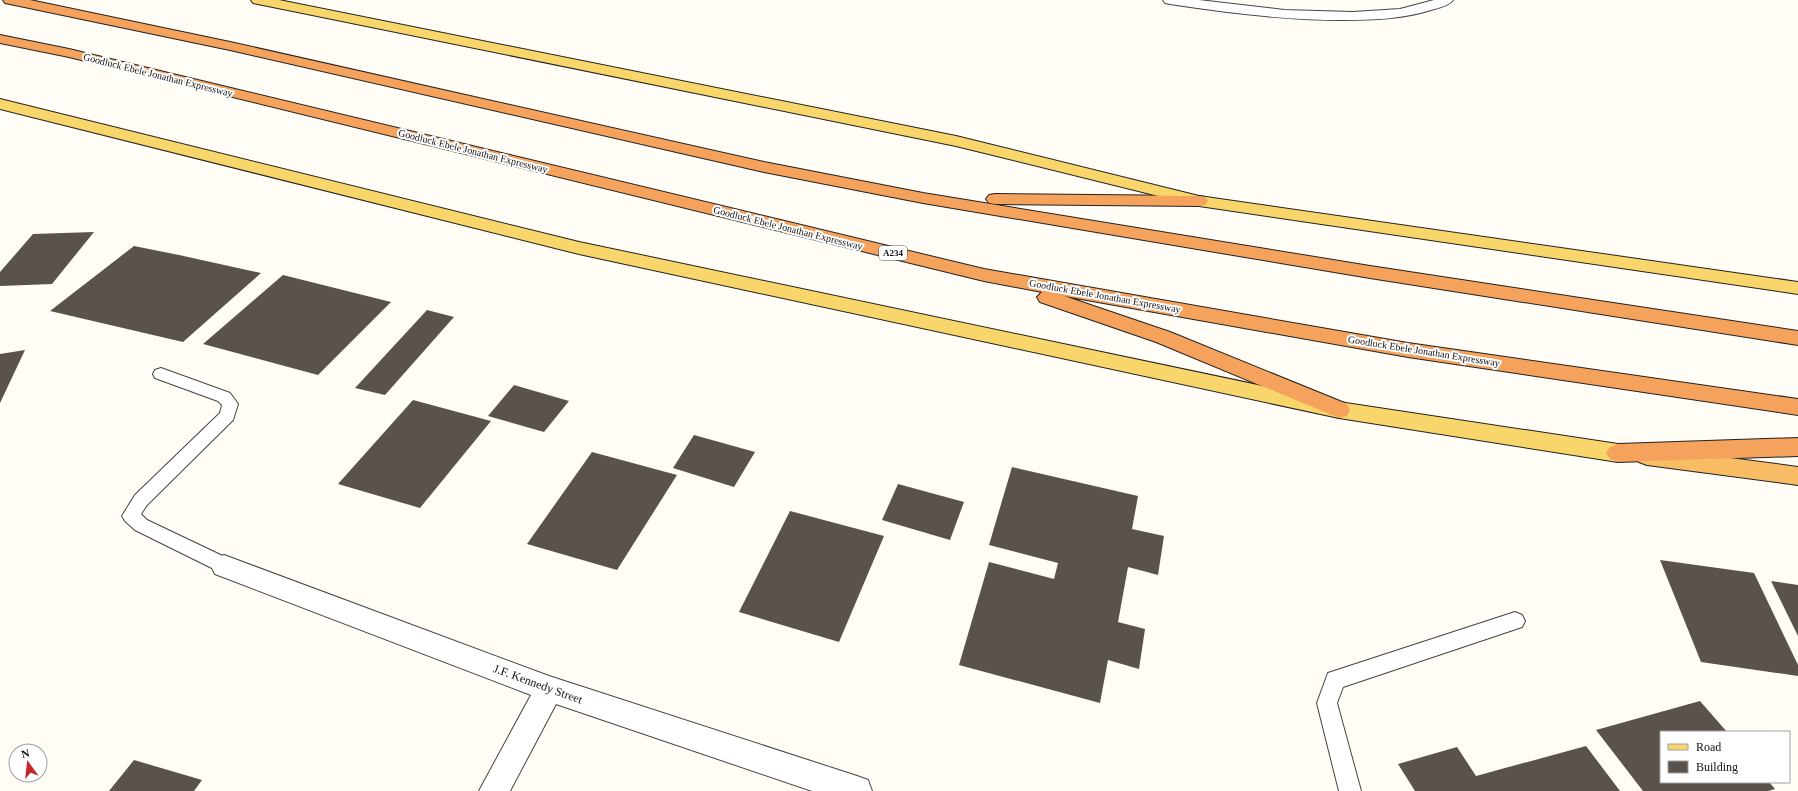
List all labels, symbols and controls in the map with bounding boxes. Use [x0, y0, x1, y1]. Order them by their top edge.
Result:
street label: Goodluck Ebele Jonathan Expressway [82, 51, 234, 99]
street label: Goodluck Ebele Jonathan Expressway [397, 127, 549, 175]
street label: Goodluck Ebele Jonathan Expressway [712, 204, 864, 252]
road number: A234 [879, 246, 907, 260]
street label: Goodluck Ebele Jonathan Expressway [1028, 277, 1182, 315]
street label: Goodluck Ebele Jonathan Expressway [1347, 334, 1501, 368]
street label: J.F. Kennedy Street [492, 661, 585, 707]
legend [1660, 731, 1790, 783]
text: Road [1696, 740, 1721, 754]
north arrow [8, 743, 48, 783]
text: N [20, 747, 31, 760]
text: Building [1696, 760, 1738, 774]

